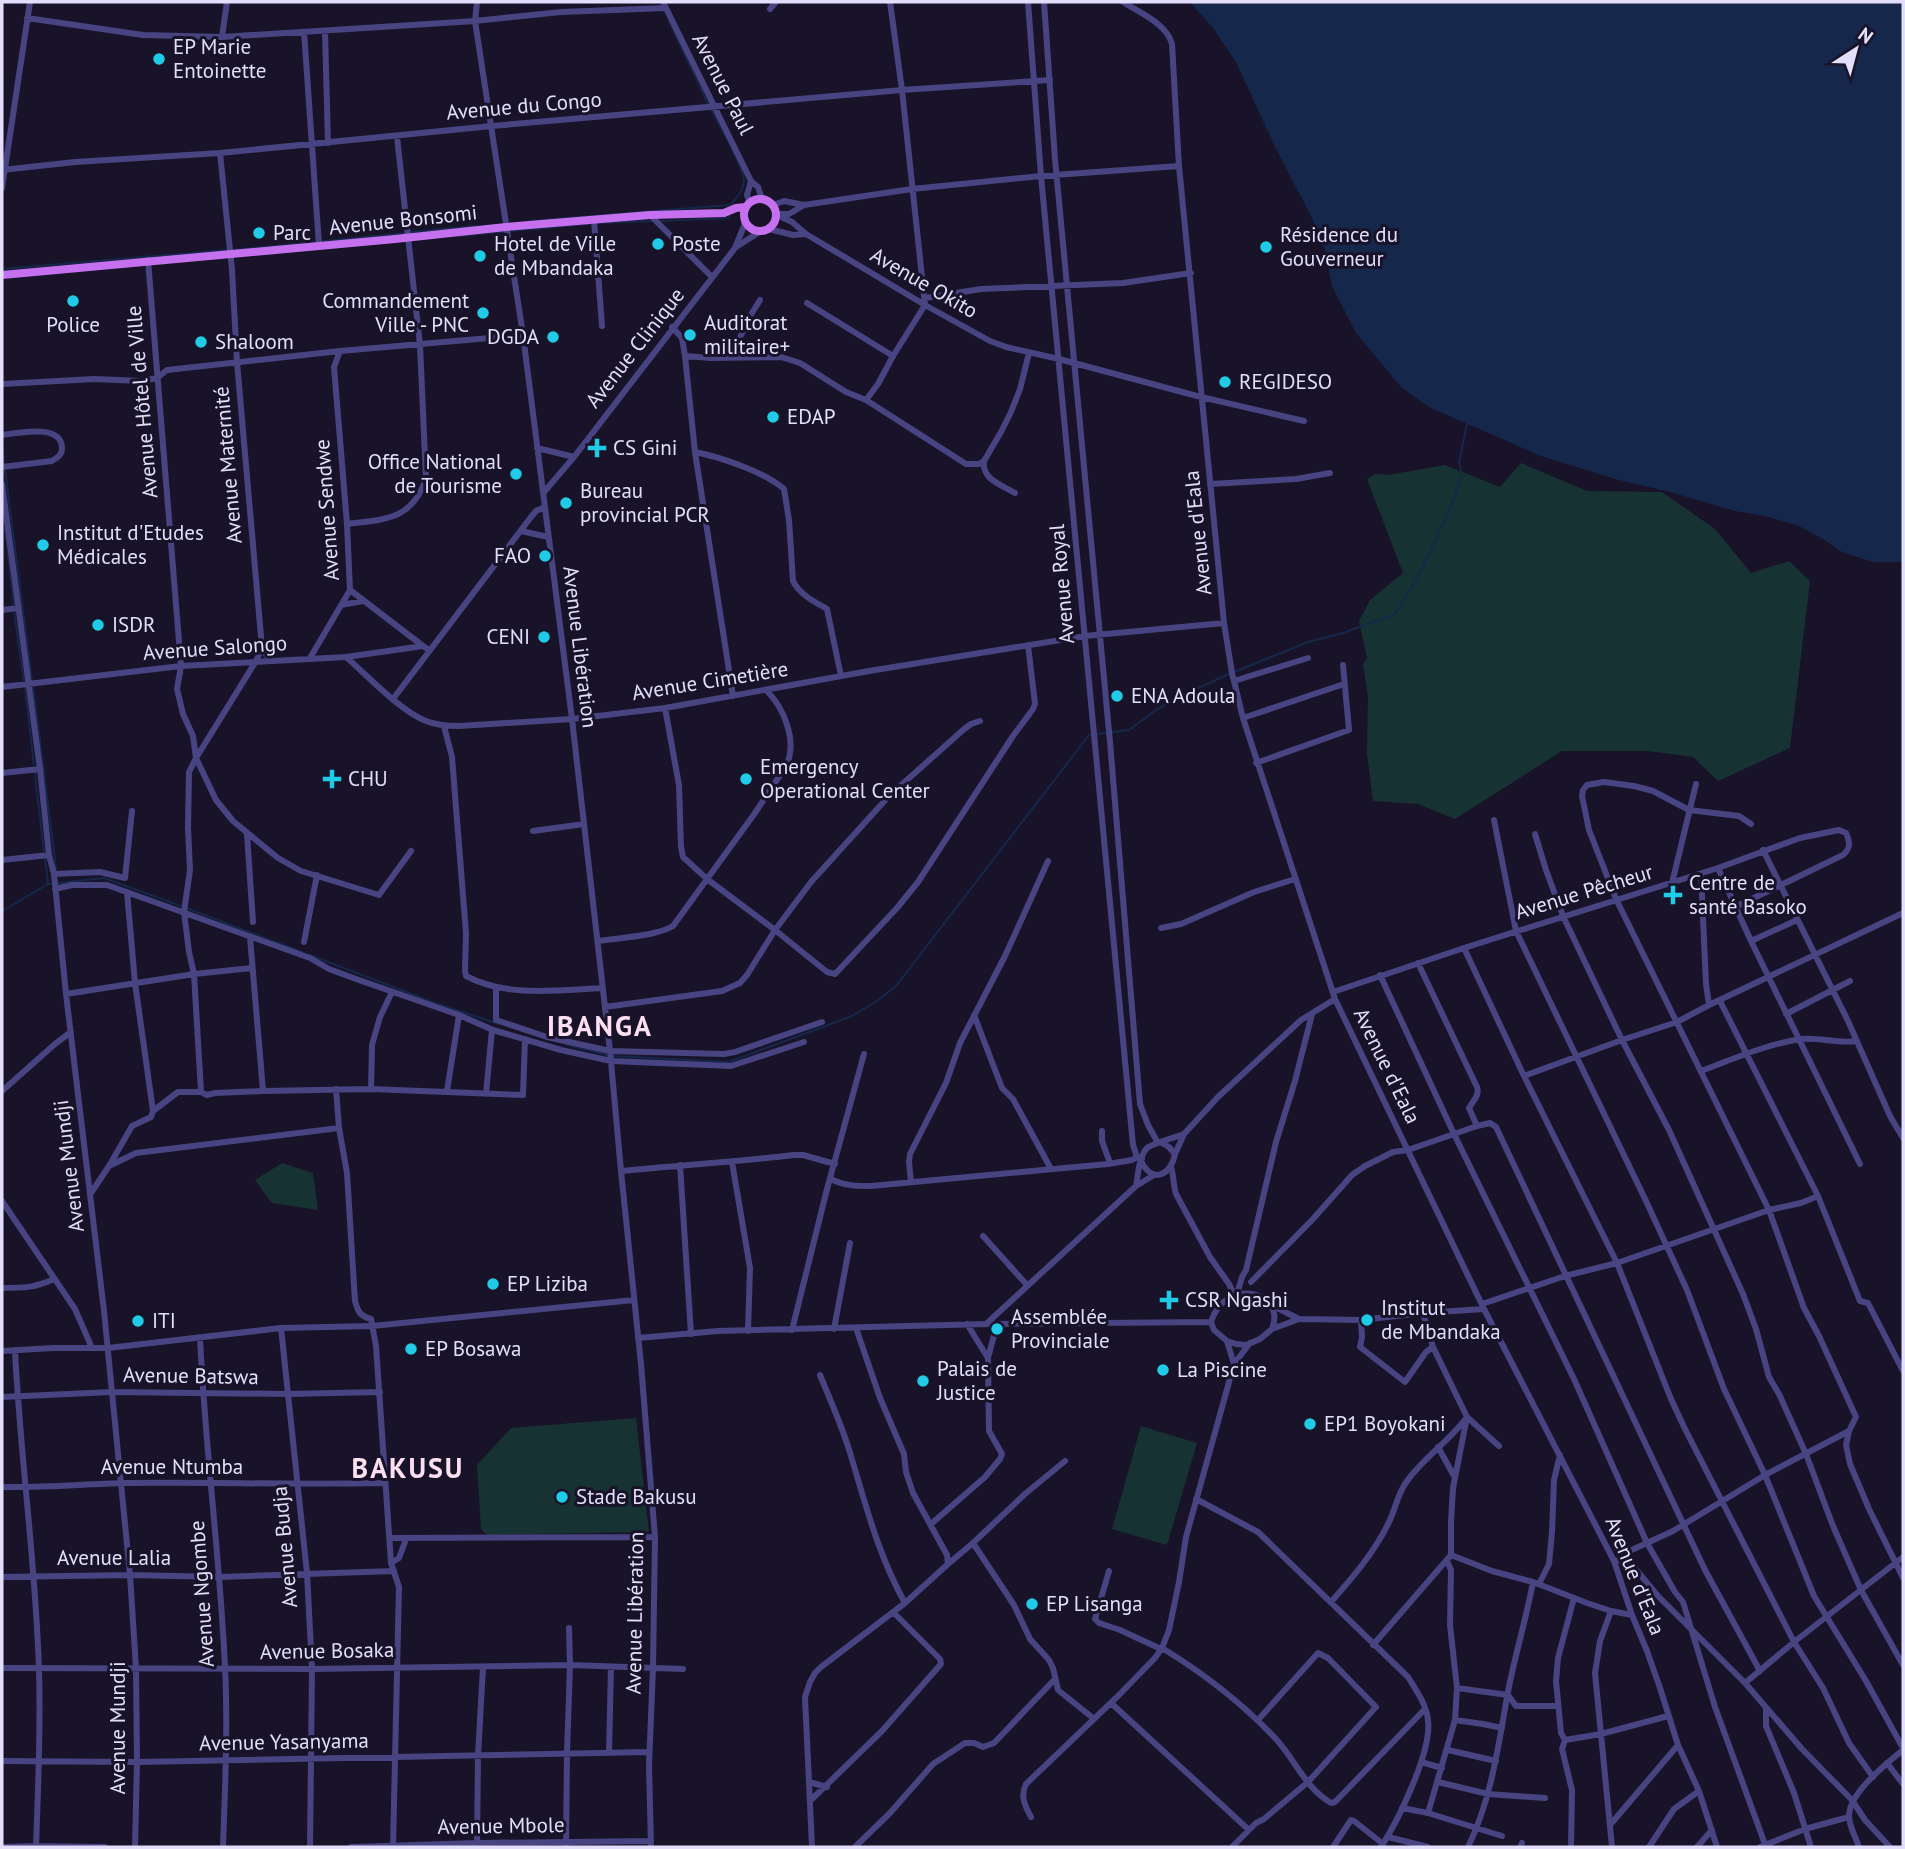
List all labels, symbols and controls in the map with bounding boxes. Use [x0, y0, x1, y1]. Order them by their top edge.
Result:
north arrow [1821, 14, 1891, 84]
text: N [1854, 22, 1878, 49]
street label: Avenue Paul [686, 29, 760, 139]
place label: EP Marie Entoinette [173, 33, 266, 84]
marker: EP Marie Entoinette [151, 51, 167, 67]
street label: Avenue du Congo [445, 85, 603, 126]
street label: Avenue Bonsomi [327, 198, 478, 241]
place label: Parc [273, 219, 311, 246]
place label: Résidence du Gouverneur [1280, 221, 1398, 272]
marker: Parc [251, 225, 267, 241]
place label: Hotel de Ville de Mbandaka [494, 230, 616, 281]
place label: Poste [672, 230, 721, 257]
marker: Poste [650, 236, 666, 252]
marker: Résidence du Gouverneur [1258, 239, 1274, 255]
street label: Avenue Okito [866, 241, 983, 324]
marker: Hotel de Ville de Mbandaka [472, 248, 488, 264]
street label: Avenue Clinique [579, 282, 690, 413]
place label: Commandement Ville - PNC [322, 287, 469, 338]
marker: Police [65, 293, 81, 309]
street label: Avenue Hôtel de Ville [120, 305, 163, 500]
marker: Commandement Ville - PNC [475, 305, 491, 321]
place label: Auditorat militaire+ [704, 309, 790, 360]
place label: Police [46, 311, 100, 338]
place label: DGDA [487, 323, 540, 350]
marker: Auditorat militaire+ [682, 327, 698, 343]
place label: Shaloom [215, 328, 294, 355]
marker: DGDA [545, 329, 561, 345]
marker: Shaloom [193, 334, 209, 350]
place label: REGIDESO [1239, 368, 1332, 395]
marker: REGIDESO [1217, 374, 1233, 390]
street label: Avenue Maternité [207, 385, 248, 545]
place label: EDAP [787, 403, 836, 430]
marker: EDAP [765, 409, 781, 425]
place label: CS Gini [613, 434, 677, 461]
street label: Avenue Sendwe [308, 438, 345, 582]
marker: CS Gini [587, 438, 607, 458]
place label: Office National de Tourisme [368, 448, 502, 499]
marker: Office National de Tourisme [508, 466, 524, 482]
street label: Avenue d'Eala [1178, 469, 1217, 597]
place label: Bureau provincial PCR [580, 477, 710, 528]
marker: Bureau provincial PCR [558, 495, 574, 511]
place label: Institut d'Etudes Médicales [57, 519, 204, 570]
street label: Avenue Royal [1043, 523, 1080, 645]
marker: Institut d'Etudes Médicales [35, 537, 51, 553]
place label: FAO [494, 542, 531, 569]
marker: FAO [537, 548, 553, 564]
street label: Avenue Libération [557, 565, 604, 729]
place label: ISDR [112, 611, 156, 638]
marker: ISDR [90, 617, 106, 633]
place label: CENI [487, 623, 530, 650]
street label: Avenue Salongo [142, 629, 288, 666]
marker: CENI [536, 629, 552, 645]
street label: Avenue Cimetière [630, 655, 790, 706]
place label: ENA Adoula [1131, 682, 1235, 709]
marker: ENA Adoula [1109, 688, 1125, 704]
place label: Emergency Operational Center [760, 753, 930, 804]
place label: CHU [348, 765, 388, 792]
marker: CHU [322, 769, 342, 789]
marker: Emergency Operational Center [738, 771, 754, 787]
street label: Avenue Pêcheur [1512, 858, 1656, 925]
place label: Centre de santé Basoko [1689, 869, 1807, 920]
marker: Centre de santé Basoko [1663, 885, 1683, 905]
street label: Avenue d'Eala [1348, 1004, 1427, 1128]
district label: IBANGA [547, 1007, 653, 1044]
street label: Avenue Mundji [47, 1098, 90, 1234]
place label: EP Liziba [507, 1270, 588, 1297]
marker: EP Liziba [485, 1276, 501, 1292]
place label: CSR Ngashi [1185, 1286, 1288, 1313]
marker: CSR Ngashi [1159, 1290, 1179, 1310]
place label: Institut de Mbandaka [1381, 1294, 1501, 1345]
place label: Assemblée Provinciale [1011, 1303, 1110, 1354]
place label: ITI [152, 1307, 176, 1334]
marker: Institut de Mbandaka [1359, 1312, 1375, 1328]
marker: ITI [130, 1313, 146, 1329]
marker: Assemblée Provinciale [989, 1321, 1005, 1337]
place label: EP Bosawa [425, 1335, 521, 1362]
marker: EP Bosawa [403, 1341, 419, 1357]
place label: Palais de Justice [936, 1355, 1017, 1406]
place label: La Piscine [1177, 1356, 1267, 1383]
street label: Avenue Batswa [123, 1361, 259, 1390]
marker: La Piscine [1155, 1362, 1171, 1378]
marker: Palais de Justice [915, 1373, 931, 1389]
place label: EP1 Boyokani [1324, 1410, 1446, 1437]
marker: EP1 Boyokani [1302, 1416, 1318, 1432]
district label: BAKUSU [352, 1449, 464, 1486]
street label: Avenue Ntumba [101, 1453, 243, 1480]
place label: Stade Bakusu [576, 1483, 696, 1510]
street label: Avenue Budja [266, 1485, 303, 1609]
marker: Stade Bakusu [554, 1489, 570, 1505]
street label: Avenue d'Eala [1599, 1513, 1671, 1639]
street label: Avenue Ngombe [183, 1520, 220, 1668]
street label: Avenue Libération [620, 1531, 649, 1695]
street label: Avenue Lalia [57, 1544, 171, 1571]
place label: EP Lisanga [1046, 1590, 1143, 1617]
marker: EP Lisanga [1024, 1596, 1040, 1612]
street label: Avenue Bosaka [260, 1636, 394, 1665]
street label: Avenue Mundji [104, 1661, 131, 1795]
street label: Avenue Yasanyama [199, 1727, 369, 1756]
street label: Avenue Mbole [437, 1811, 565, 1840]

